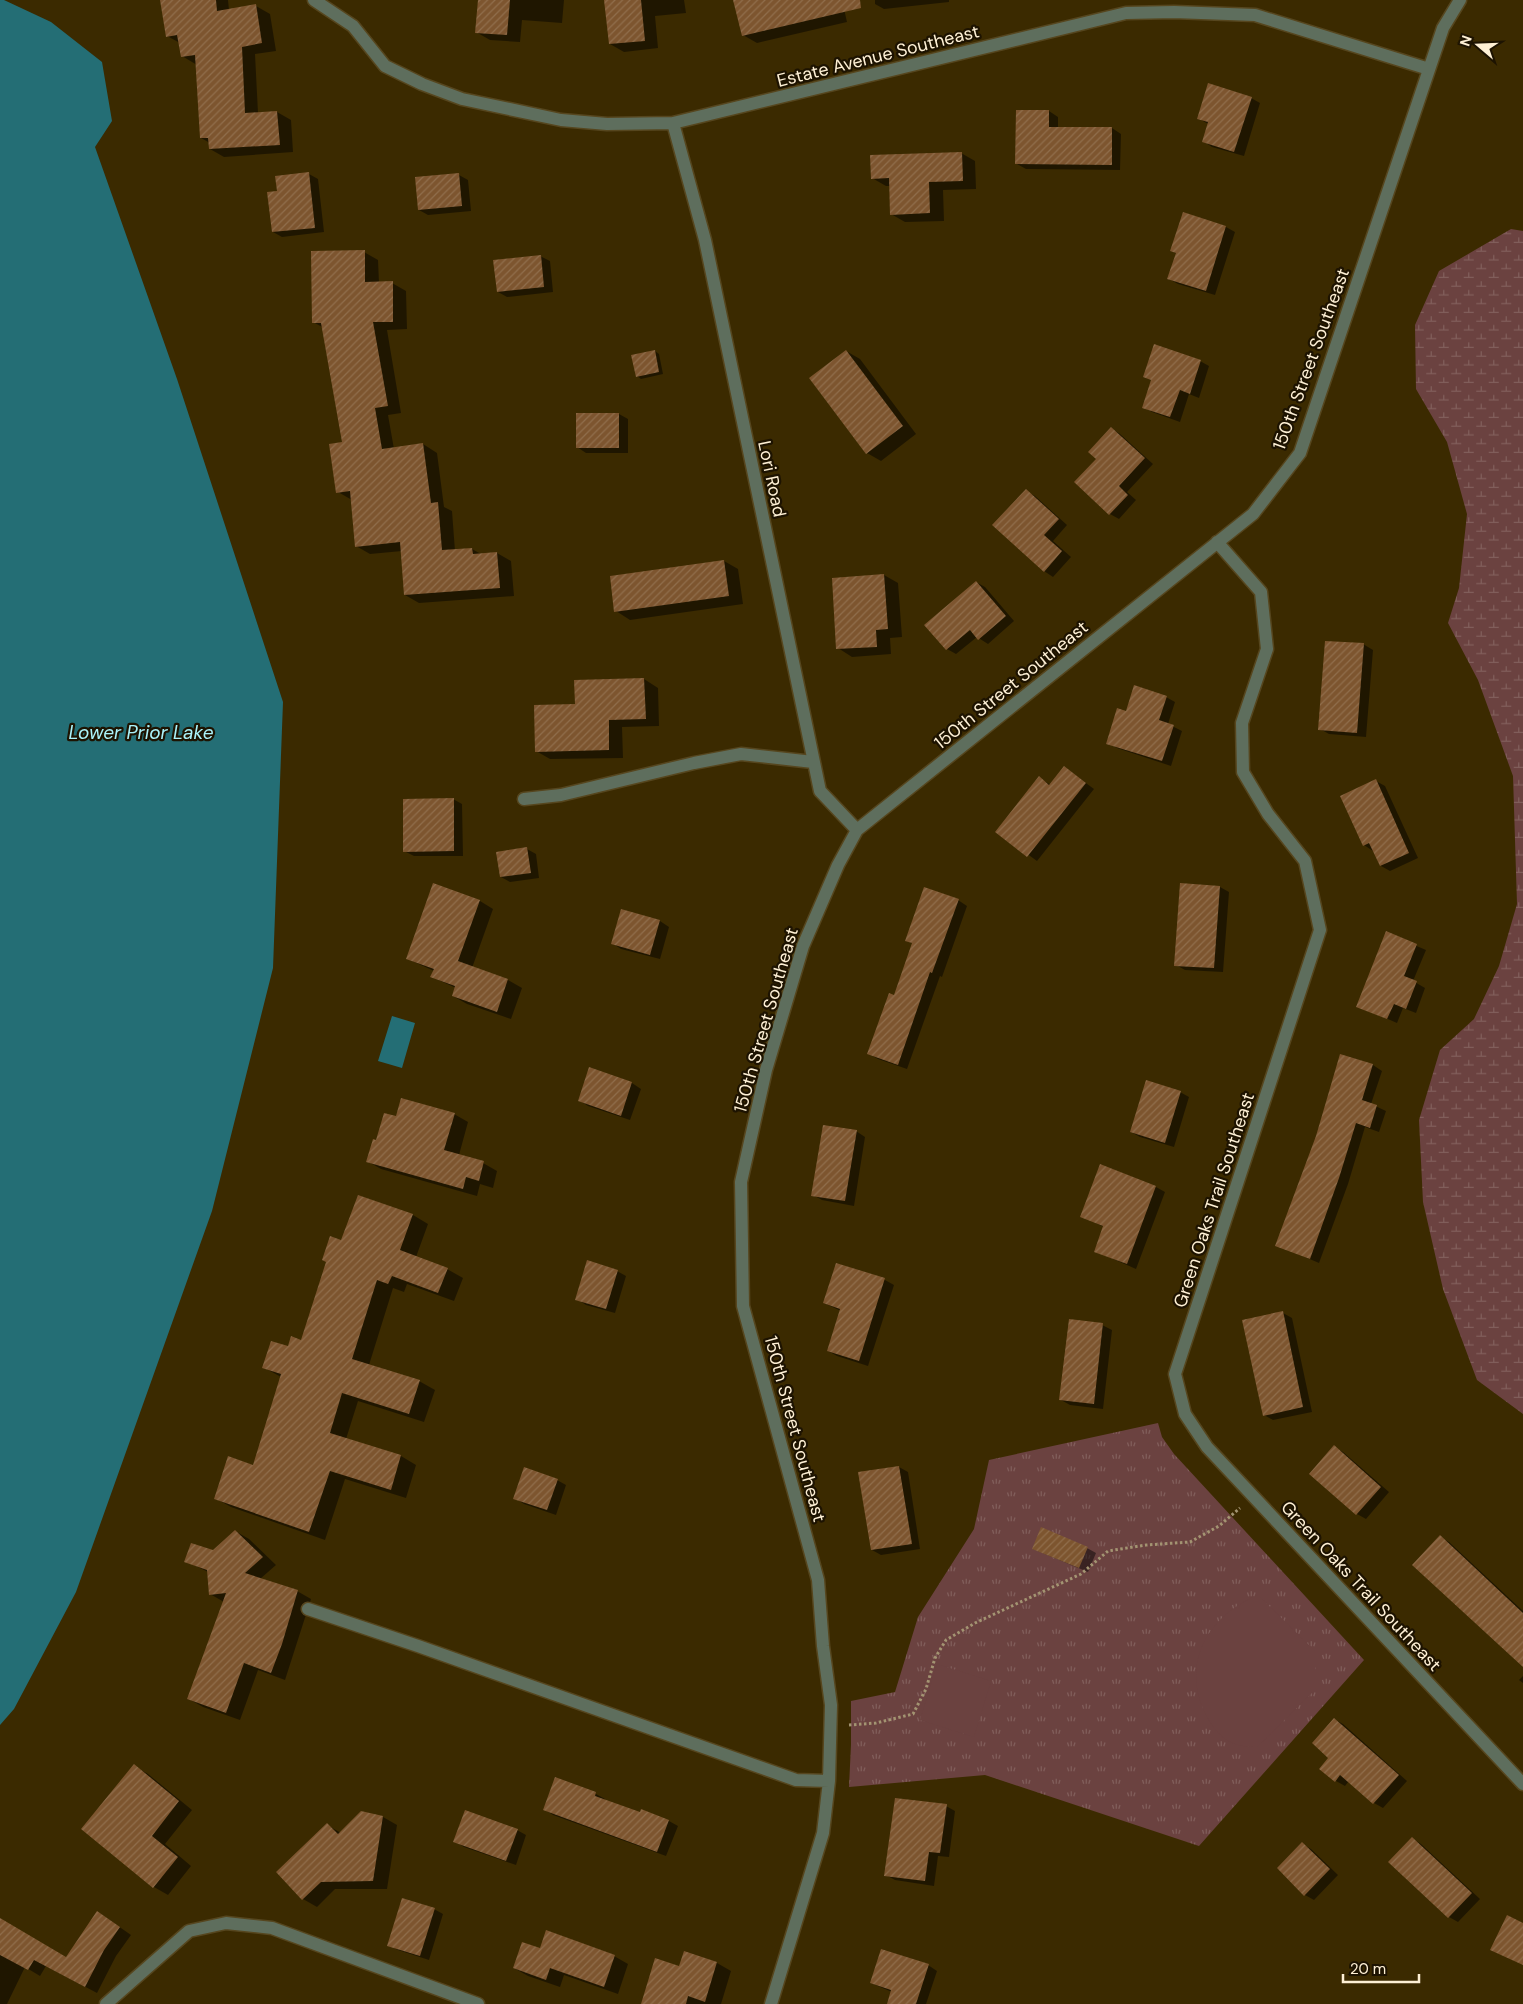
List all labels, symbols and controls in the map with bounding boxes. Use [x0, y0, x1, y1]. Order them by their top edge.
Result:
street label: Estate Avenue Southeast [774, 19, 982, 93]
north arrow [1453, 20, 1503, 70]
text: N [1456, 33, 1476, 49]
street label: 150th Street Southeast [1267, 265, 1355, 453]
street label: Lori Road [752, 439, 792, 519]
street label: 150th Street Southeast [929, 615, 1093, 755]
water label: Lower Prior Lake [68, 720, 214, 745]
street label: 150th Street Southeast [728, 925, 804, 1115]
street label: Green Oaks Trail Southeast [1168, 1089, 1260, 1311]
street label: 150th Street Southeast [759, 1333, 831, 1525]
street label: Green Oaks Trail Southeast [1276, 1496, 1446, 1676]
scale bar [1343, 1952, 1419, 1984]
text: 20 m [1350, 1959, 1386, 1979]

